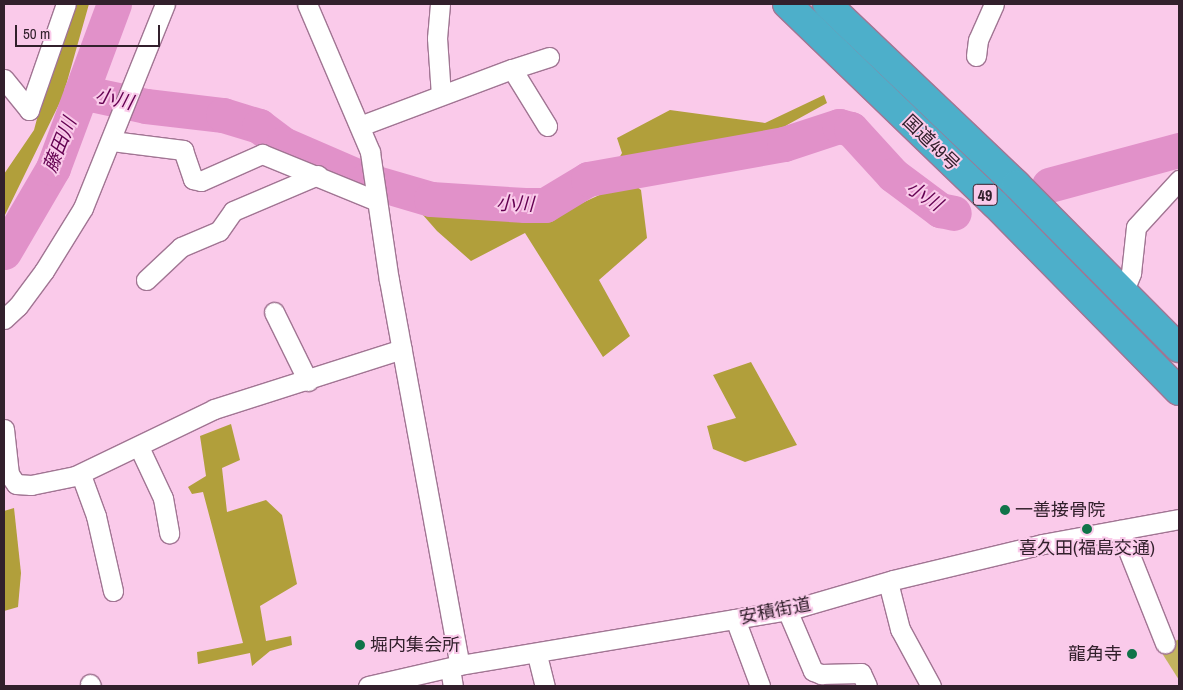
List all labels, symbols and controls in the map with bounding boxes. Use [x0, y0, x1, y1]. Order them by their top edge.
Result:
scale bar [18, 15, 162, 47]
text: 50 m [23, 23, 50, 44]
water label: 小川 [93, 84, 135, 114]
street label: 国道49号 [898, 111, 964, 175]
water label: 藤田川 [39, 114, 81, 176]
water label: 小川 [902, 176, 946, 216]
road number: 49 [972, 182, 998, 208]
water label: 小川 [496, 192, 534, 216]
place label: 一善接骨院 [1015, 499, 1105, 521]
marker: 一善接骨院 [999, 504, 1011, 516]
marker: 喜久田(福島交通) [1081, 523, 1093, 535]
place label: 喜久田(福島交通) [1019, 537, 1155, 559]
street label: 安積街道 [738, 594, 812, 628]
place label: 堀内集会所 [370, 634, 460, 656]
marker: 堀内集会所 [354, 639, 366, 651]
place label: 龍角寺 [1068, 643, 1122, 665]
marker: 龍角寺 [1126, 648, 1138, 660]

